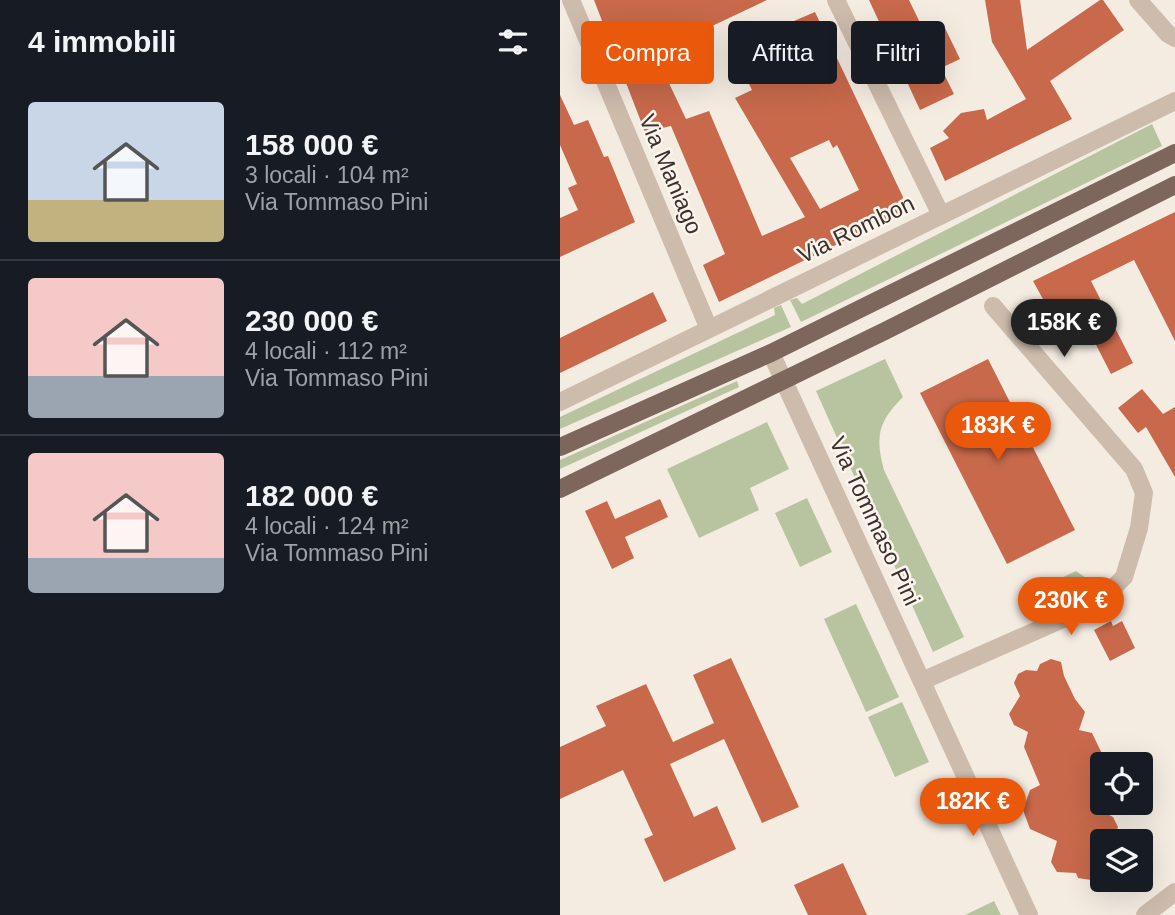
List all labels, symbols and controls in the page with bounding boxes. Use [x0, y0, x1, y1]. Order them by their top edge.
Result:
chip: Compra [581, 21, 714, 84]
chip: Affitta [728, 21, 837, 84]
chip: Filtri [851, 21, 945, 84]
icon: filters [494, 23, 532, 61]
text: 4 immobili [28, 25, 176, 58]
street label: Via Maniago [634, 110, 708, 238]
text: 158 000 € [245, 128, 378, 161]
icon: home [84, 130, 168, 214]
text: 3 locali · 104 m² [245, 162, 409, 188]
text: Via Tommaso Pini [245, 189, 428, 215]
street label: Via Rombon [794, 190, 918, 268]
pin: 158K € [1007, 300, 1121, 359]
text: 230 000 € [245, 304, 378, 337]
icon: home [84, 306, 168, 390]
text: 158K € [1027, 309, 1101, 335]
text: 4 locali · 112 m² [245, 338, 407, 364]
text: Via Tommaso Pini [245, 365, 428, 391]
pin: 183K € [941, 402, 1055, 462]
text: 183K € [961, 412, 1035, 438]
street label: Via Tommaso Pini [824, 432, 926, 610]
text: 182 000 € [245, 479, 378, 512]
icon: home [84, 481, 168, 565]
text: 4 locali · 124 m² [245, 513, 409, 539]
text: Via Tommaso Pini [245, 540, 428, 566]
pin: 230K € [1014, 578, 1128, 637]
text: 230K € [1034, 587, 1108, 613]
map controls [1090, 752, 1153, 892]
button: locate [1090, 752, 1153, 815]
pin: 182K € [916, 778, 1030, 838]
text: 182K € [936, 788, 1010, 814]
button: layers [1090, 829, 1153, 892]

